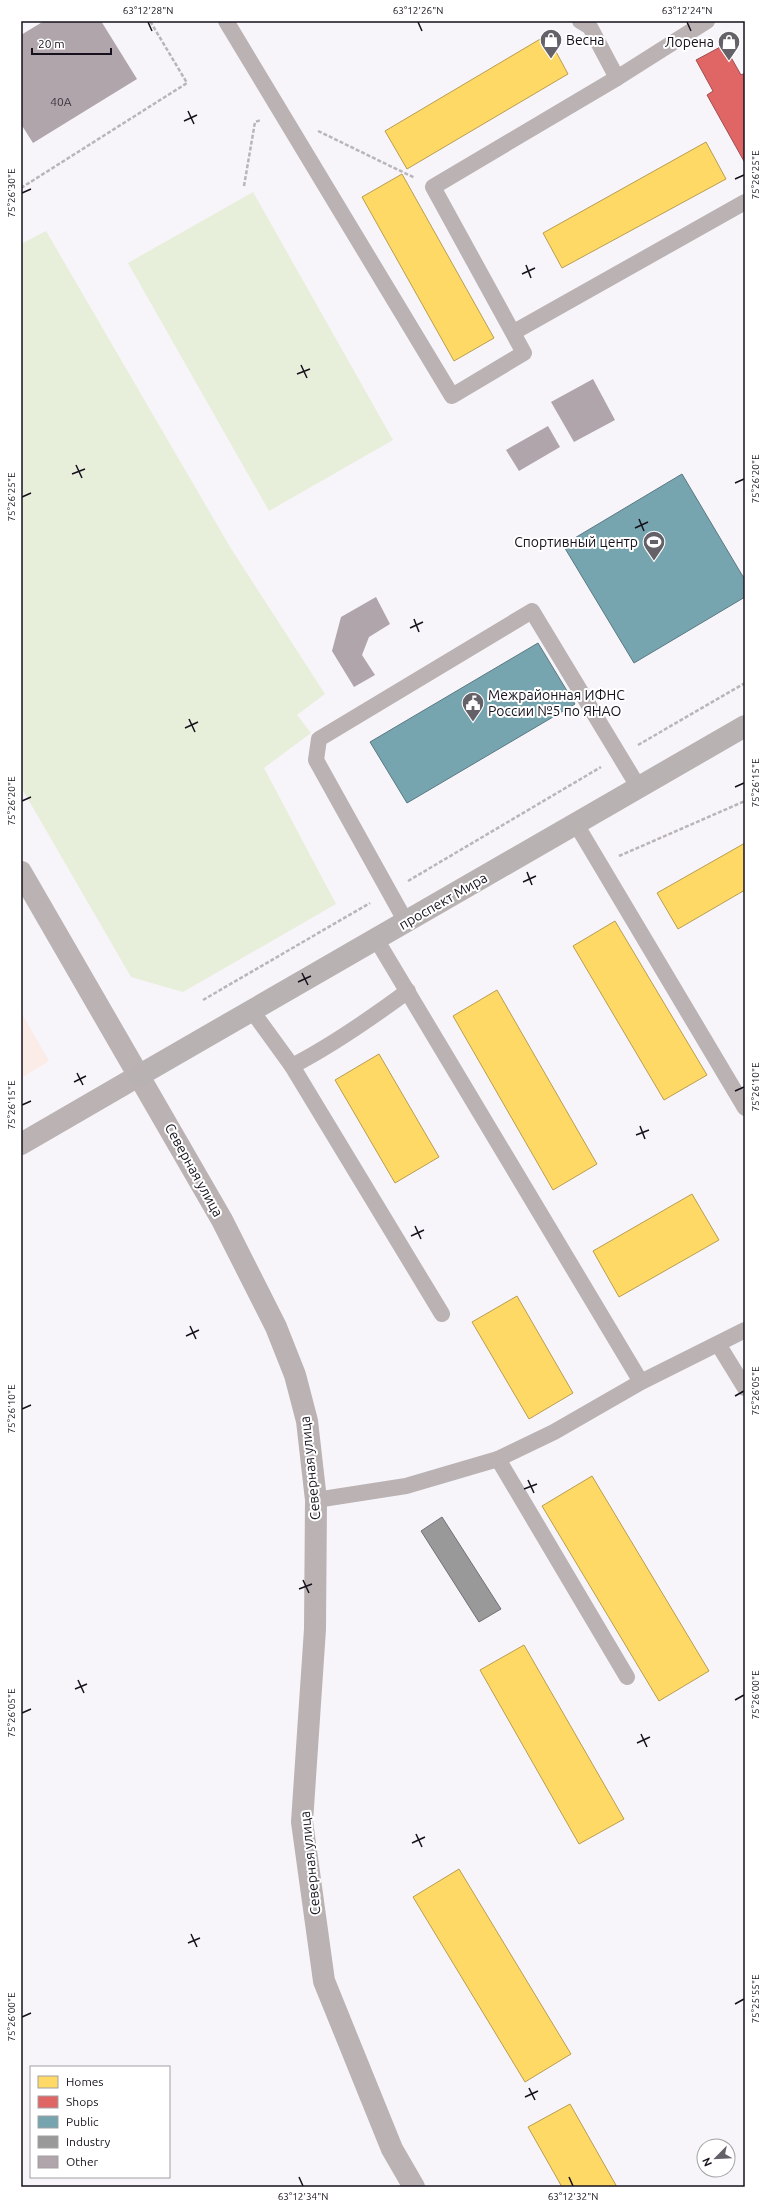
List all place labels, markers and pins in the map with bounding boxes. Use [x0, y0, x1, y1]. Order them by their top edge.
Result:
shop icon: Весна [538, 27, 564, 60]
shop icon: Лорена [716, 29, 742, 62]
place label: Весна [566, 32, 605, 48]
place label: Лорена [665, 34, 714, 50]
sports icon: Спортивный центр [641, 529, 667, 562]
place label: Спортивный центр [514, 534, 638, 550]
place label: Межрайонная ИФНС России №5 по ЯНАО [488, 687, 625, 719]
public building icon: Межрайонная ИФНС России №5 по ЯНАО [460, 690, 486, 723]

